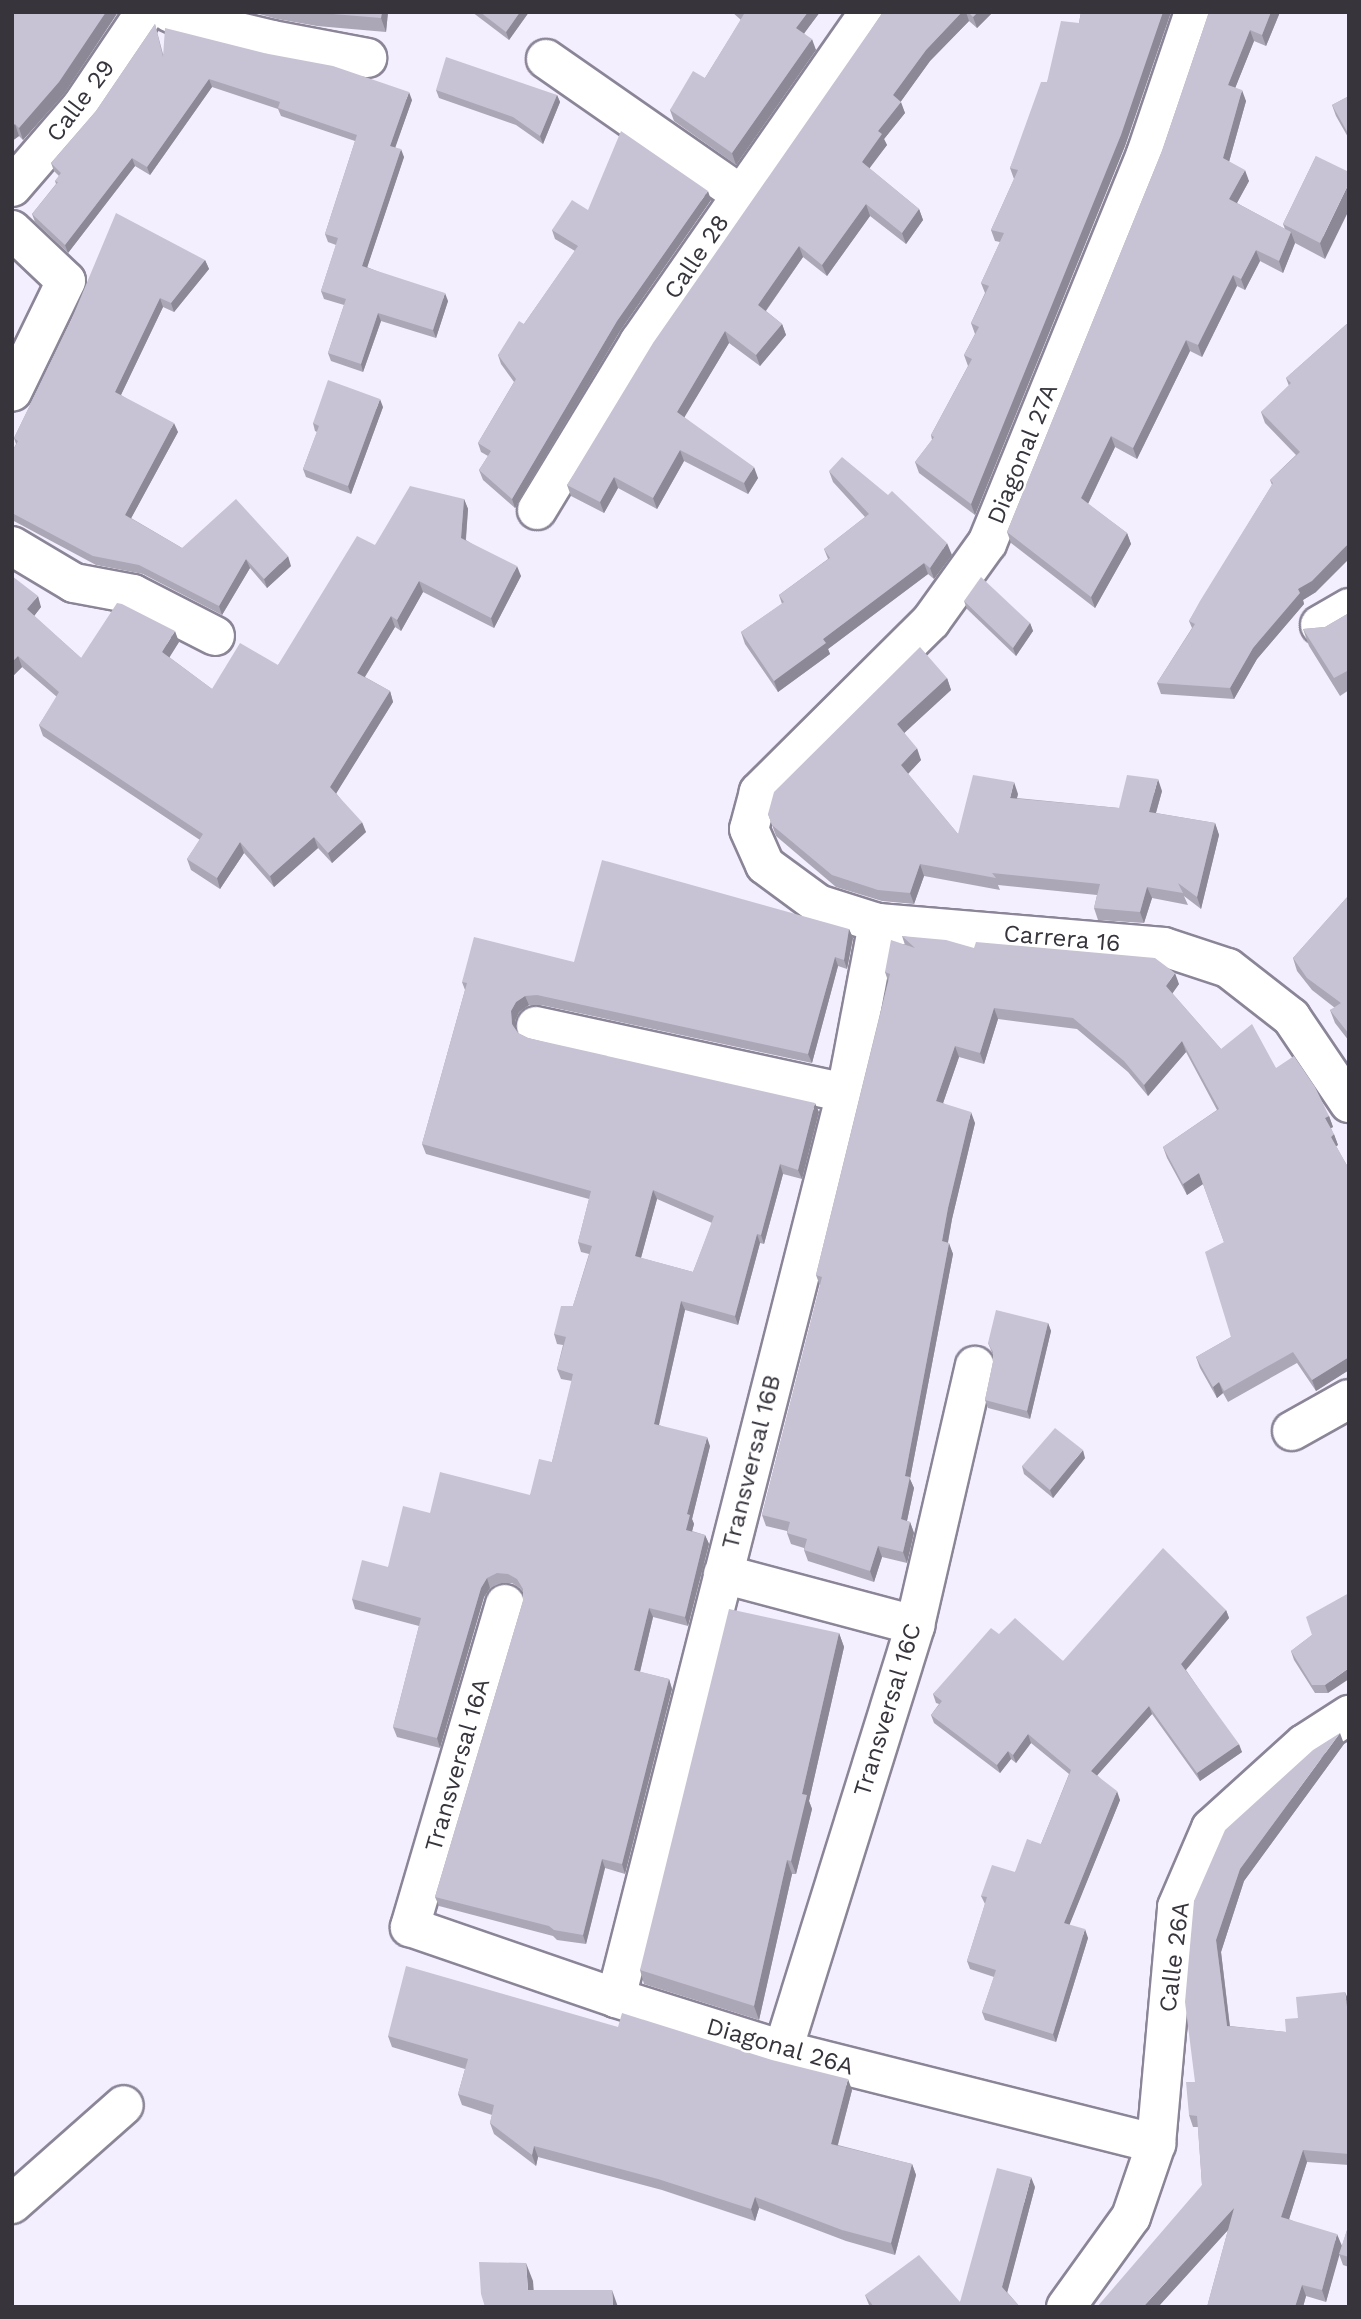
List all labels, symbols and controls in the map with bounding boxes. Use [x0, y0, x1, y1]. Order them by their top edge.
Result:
street label: Calle 29 [41, 54, 121, 148]
street label: Calle 28 [658, 209, 736, 305]
street label: Diagonal 27A [982, 379, 1064, 529]
street label: Carrera 16 [1002, 920, 1122, 958]
street label: Transversal 16B [716, 1371, 788, 1553]
street label: Transversal 16C [848, 1619, 928, 1801]
street label: Transversal 16A [419, 1674, 497, 1856]
street label: Calle 26A [1154, 1900, 1196, 2014]
street label: Diagonal 26A [703, 2012, 857, 2082]

